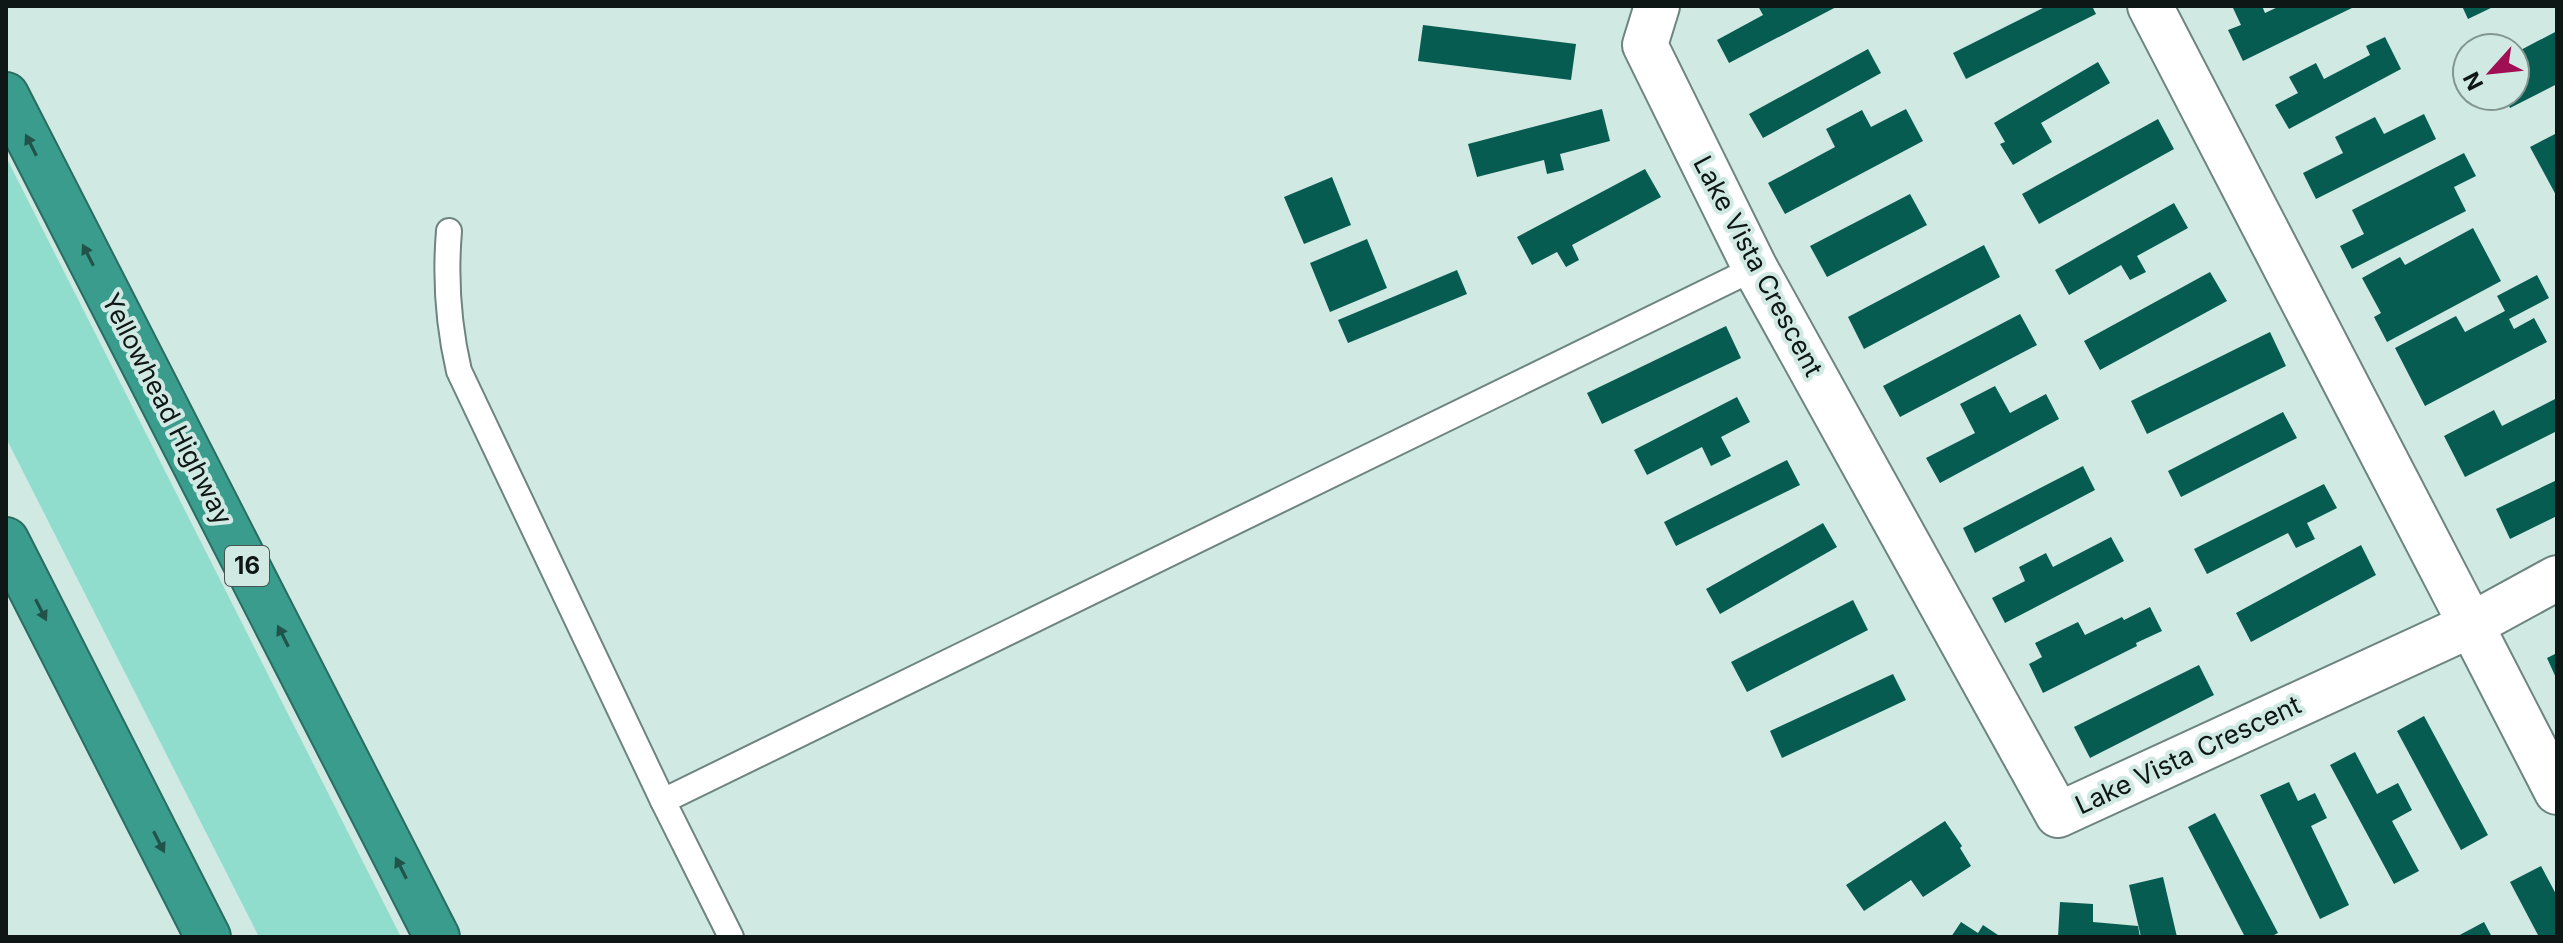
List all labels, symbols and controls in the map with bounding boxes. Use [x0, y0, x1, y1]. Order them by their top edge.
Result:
north arrow [2451, 32, 2531, 112]
text: N [2458, 68, 2489, 94]
one-way arrow [25, 133, 38, 156]
street label: Lake Vista Crescent [1687, 150, 1830, 381]
one-way arrow [81, 244, 94, 267]
street label: Yellowhead Highway [96, 288, 239, 530]
road number: 16 [225, 546, 269, 586]
one-way arrow [34, 599, 48, 621]
one-way arrow [276, 625, 289, 648]
street label: Lake Vista Crescent [2070, 689, 2305, 820]
one-way arrow [153, 830, 166, 853]
one-way arrow [395, 856, 408, 879]

